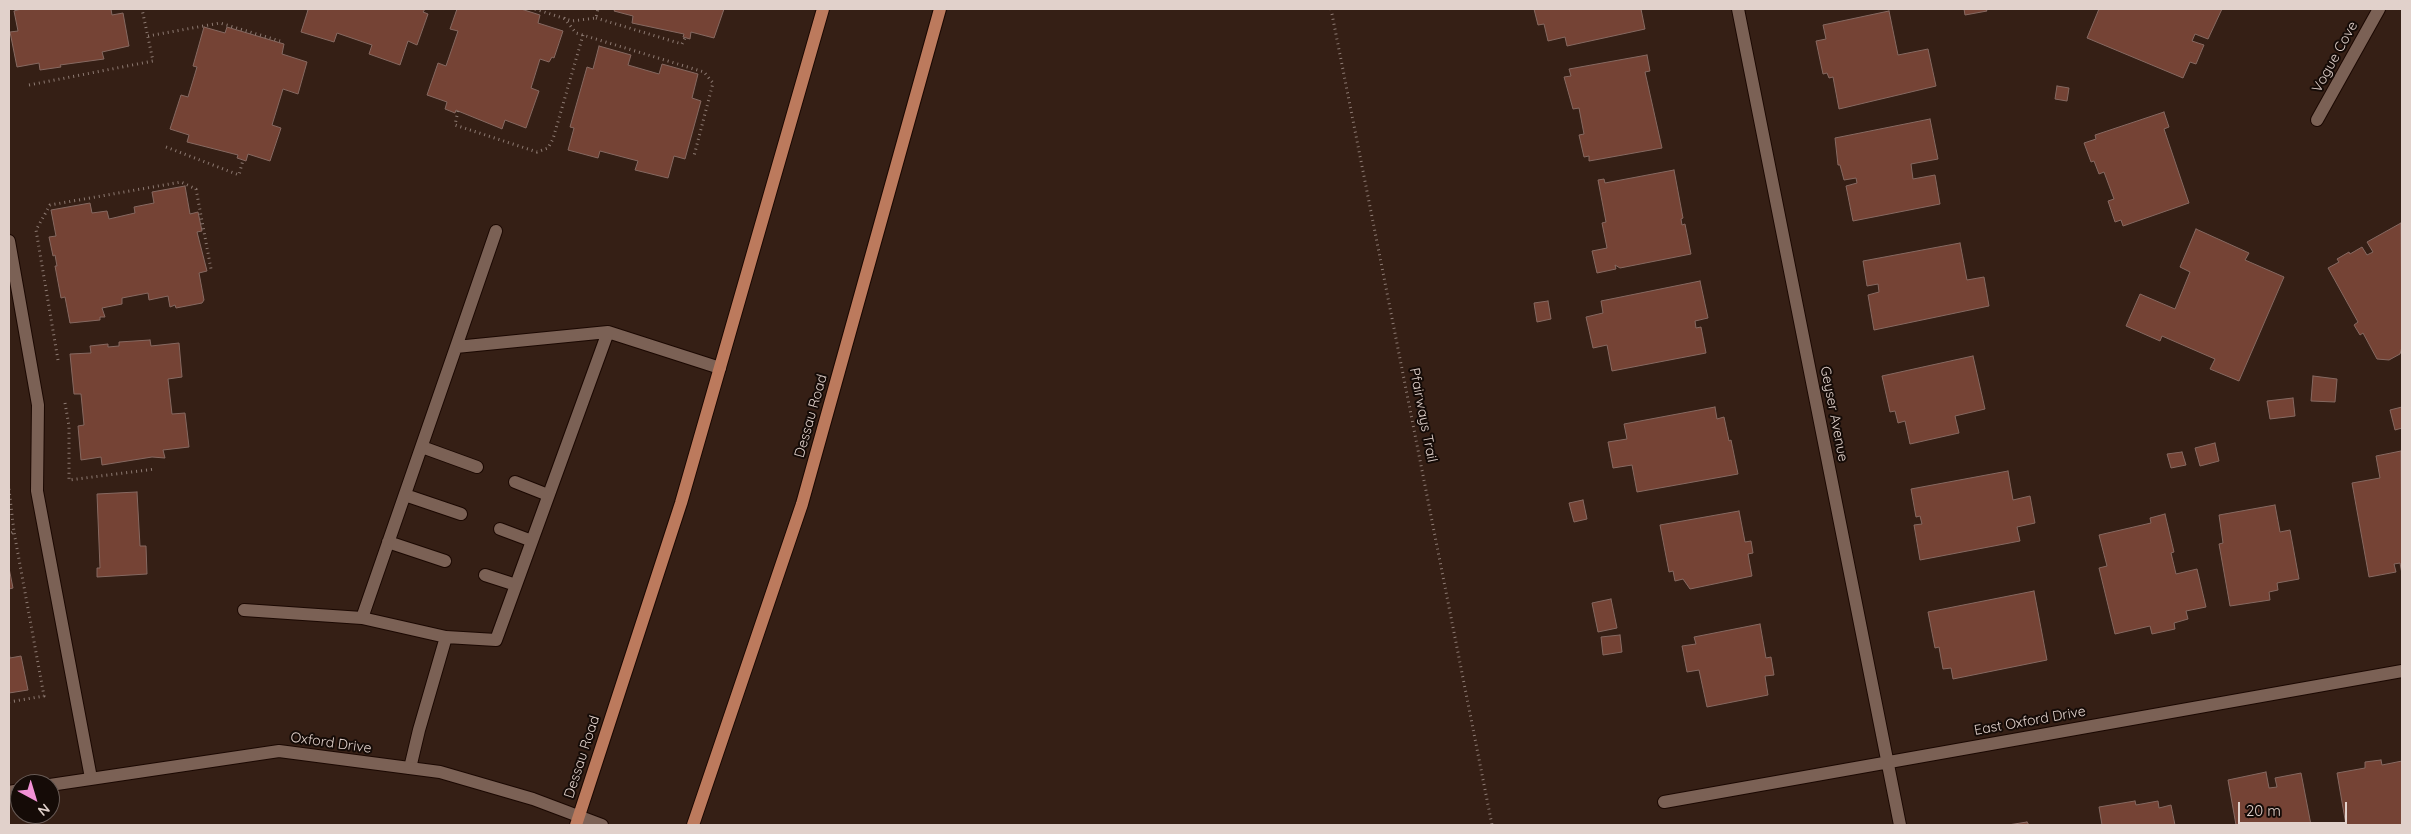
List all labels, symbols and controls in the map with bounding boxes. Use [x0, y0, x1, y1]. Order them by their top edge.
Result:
street label: Vogue Cove [2309, 19, 2361, 95]
street label: Geyser Avenue [1817, 365, 1851, 463]
street label: Pfairways Trail [1406, 366, 1440, 464]
street label: Dessau Road [791, 372, 831, 460]
street label: East Oxford Drive [1973, 703, 2087, 739]
street label: Dessau Road [561, 713, 603, 801]
street label: Oxford Drive [290, 729, 372, 757]
north arrow [10, 774, 60, 824]
scale bar [2241, 792, 2350, 824]
text: N [34, 800, 53, 820]
text: 20 m [2246, 801, 2281, 820]

